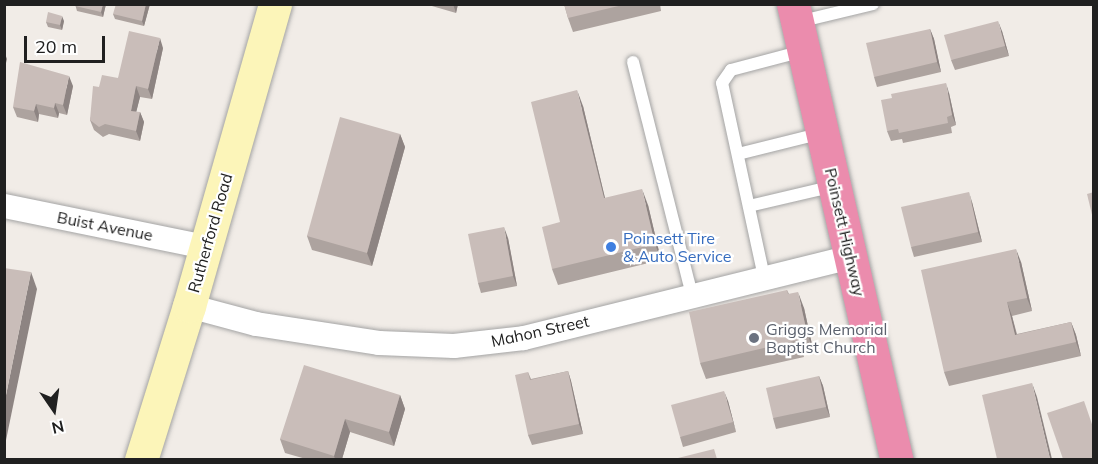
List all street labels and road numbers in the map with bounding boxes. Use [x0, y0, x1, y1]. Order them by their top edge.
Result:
street label: Poinsett Highway [821, 166, 869, 298]
street label: Rutherford Road [184, 171, 236, 295]
street label: Buist Avenue [55, 207, 155, 245]
street label: Mahon Street [489, 311, 591, 351]

